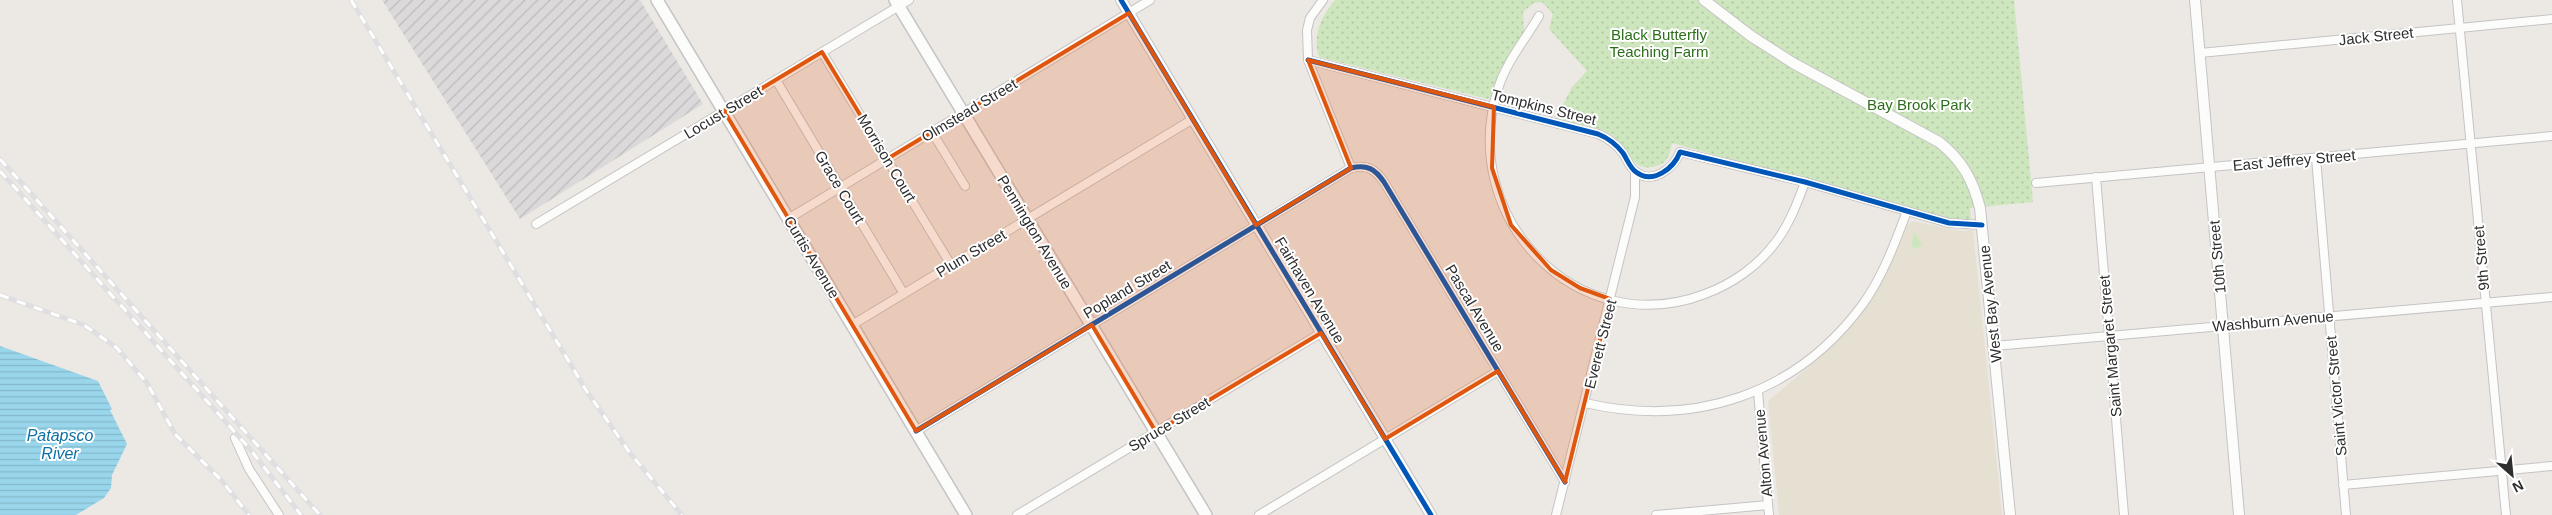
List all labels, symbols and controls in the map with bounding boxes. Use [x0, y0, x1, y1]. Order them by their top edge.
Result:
street label: Jack Street [2338, 24, 2415, 48]
park label: Black Butterfly Teaching Farm [1609, 26, 1709, 60]
street label: Olmstead Street [918, 74, 1021, 145]
street label: Locust Street [681, 82, 766, 142]
street label: Tompkins Street [1490, 86, 1599, 128]
park label: Bay Brook Park [1867, 96, 1972, 113]
street label: Morrison Court [854, 111, 920, 206]
street label: East Jeffrey Street [2232, 146, 2357, 174]
street label: Grace Court [812, 148, 869, 227]
street label: Pennington Avenue [994, 172, 1076, 292]
street label: Curtis Avenue [781, 213, 843, 301]
street label: 10th Street [2205, 219, 2229, 294]
street label: 9th Street [2470, 224, 2492, 291]
street label: Plum Street [933, 225, 1010, 280]
street label: Fairhaven Avenue [1272, 234, 1348, 346]
street label: West Bay Avenue [1975, 245, 2005, 363]
street label: Popland Street [1080, 256, 1175, 322]
street label: Pascal Avenue [1442, 261, 1508, 355]
street label: Saint Margaret Street [2095, 273, 2125, 418]
street label: Everett Street [1581, 297, 1620, 391]
street label: Washburn Avenue [2212, 307, 2334, 335]
street label: Saint Victor Street [2322, 334, 2350, 457]
street label: Spruce Street [1125, 393, 1213, 455]
street label: Alton Avenue [1751, 408, 1775, 498]
water label: Patapsco River [27, 427, 93, 462]
north arrow [2487, 450, 2537, 500]
text: N [2510, 477, 2526, 496]

